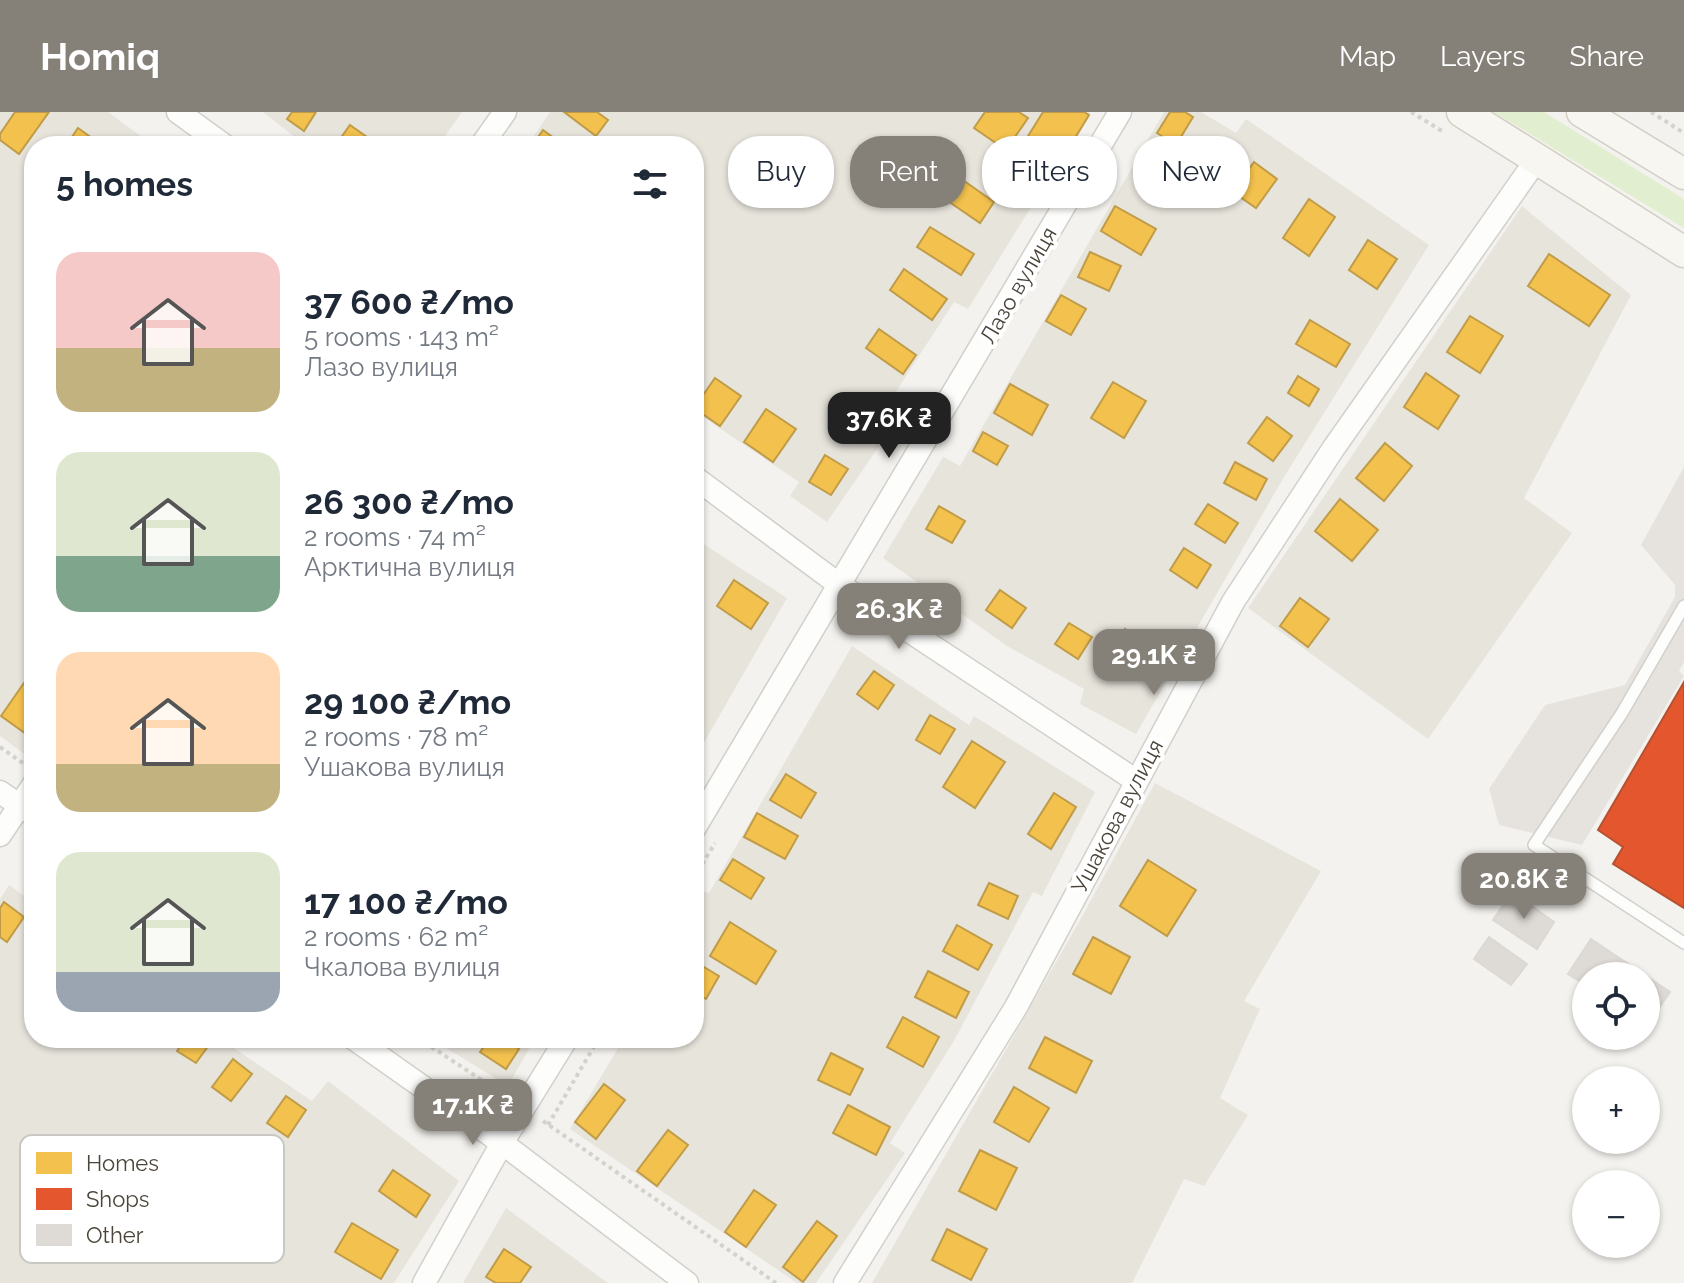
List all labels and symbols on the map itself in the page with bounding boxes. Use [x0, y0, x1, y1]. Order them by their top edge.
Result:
street label: Лазо вулиця [974, 222, 1062, 348]
pin: 37.6K ₴ [815, 392, 963, 460]
pin: 26.3K ₴ [825, 583, 973, 651]
pin: 29.1K ₴ [1080, 629, 1228, 697]
street label: Ушакова вулиця [1066, 735, 1168, 897]
pin: 20.8K ₴ [1450, 853, 1598, 921]
pin: 17.1K ₴ [399, 1079, 547, 1147]
legend [20, 1135, 284, 1263]
text: Homes [86, 1150, 159, 1176]
text: Shops [86, 1186, 149, 1212]
text: Other [86, 1222, 144, 1248]

